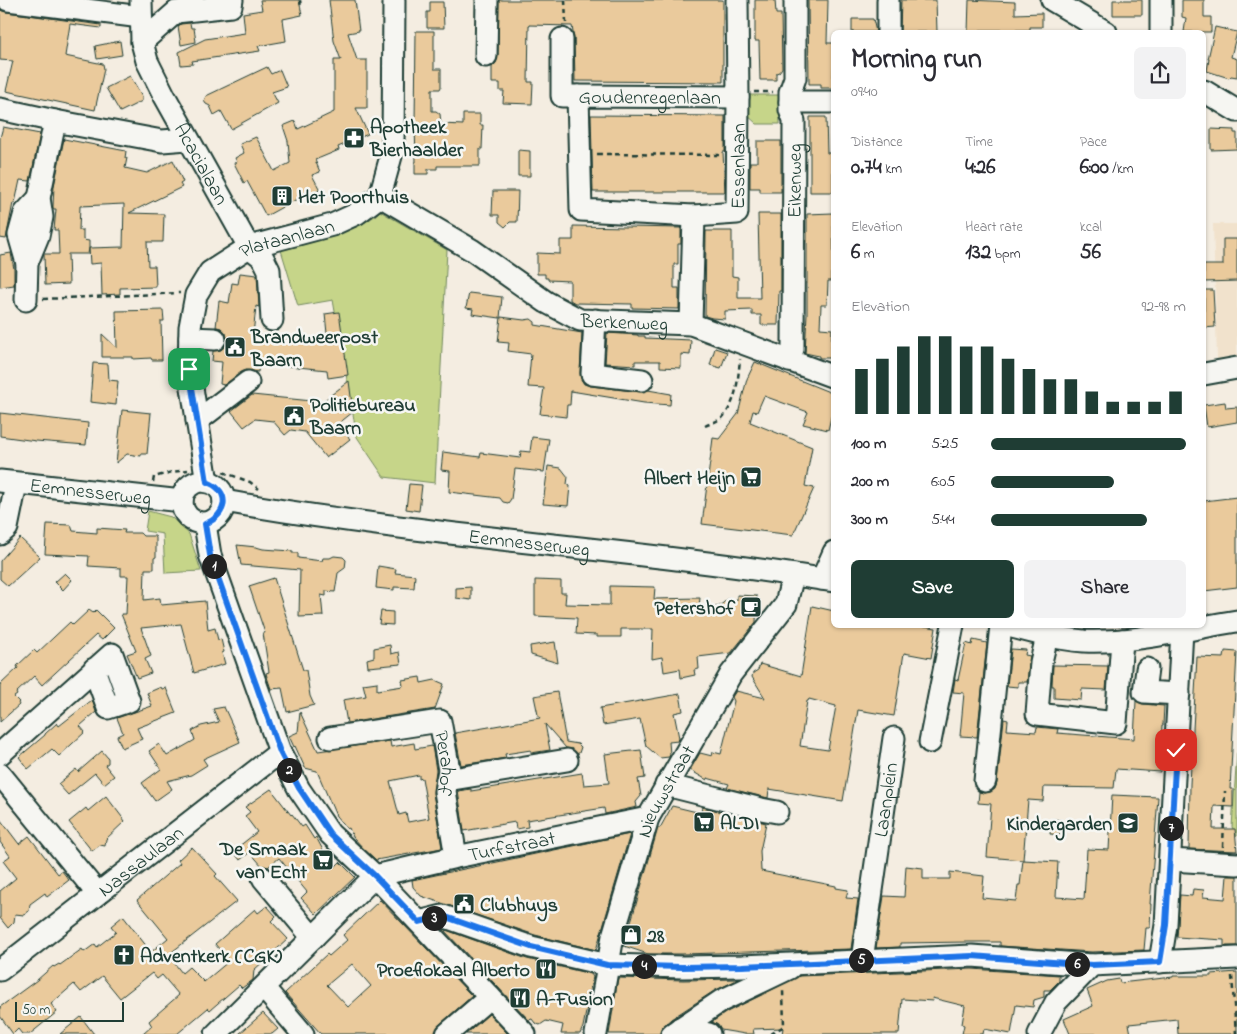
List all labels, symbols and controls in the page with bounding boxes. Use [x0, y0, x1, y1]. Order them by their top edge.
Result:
text: Morning run [851, 40, 982, 81]
button: share [1134, 47, 1186, 99]
text: 09:40 [851, 80, 878, 104]
street label: Goudenregenlaan [579, 84, 721, 115]
place label: Apotheek Bierhaalder [369, 114, 464, 166]
street label: Acacialaan [165, 118, 235, 211]
street label: Essenlaan [725, 123, 755, 209]
pharmacy icon: Apotheek Bierhaalder [342, 126, 366, 150]
text: Distance [851, 132, 903, 153]
text: Time [965, 132, 993, 153]
text: Pace [1080, 132, 1107, 153]
street label: Eikenweg [782, 143, 812, 218]
text: 0.74 [851, 153, 882, 183]
text: 4:26 [965, 153, 995, 183]
text: 6:00 [1080, 153, 1109, 183]
text: km [882, 159, 902, 180]
text: /km [1109, 159, 1134, 180]
building icon: Het Poorthuis [270, 184, 294, 208]
place label: Het Poorthuis [298, 184, 409, 213]
street label: Plataanlaan [234, 213, 338, 267]
text: Elevation [851, 217, 902, 238]
text: Heart rate [965, 217, 1023, 238]
text: kcal [1080, 217, 1102, 238]
text: 6 [851, 238, 860, 268]
text: 132 [965, 238, 991, 268]
text: 56 [1080, 238, 1101, 268]
text: m [860, 244, 875, 265]
text: bpm [991, 244, 1021, 265]
text: Elevation [851, 295, 910, 319]
text: 92–98 m [1141, 295, 1186, 319]
street label: Berkenweg [579, 308, 668, 341]
place label: Brandweerpost Baarn [250, 324, 378, 376]
public building icon: Brandweerpost Baarn [223, 335, 247, 359]
pin [168, 348, 210, 390]
icon: arrive [175, 355, 203, 383]
place label: Politiebureau Baarn [309, 392, 416, 444]
public building icon: Politiebureau Baarn [282, 404, 306, 428]
text: 100 m [851, 432, 886, 456]
text: 5:25 [931, 432, 959, 456]
place label: Albert Heijn [644, 465, 735, 494]
supermarket icon: Albert Heijn [739, 465, 763, 489]
text: 200 m [851, 470, 889, 494]
text: 6:05 [931, 470, 955, 494]
street label: Eemnesserweg [28, 472, 152, 516]
text: 300 m [851, 508, 888, 532]
text: 5:44 [931, 508, 955, 532]
street label: Eemnesserweg [467, 523, 591, 567]
pin: 1 [202, 554, 226, 578]
text: 1 [212, 556, 217, 577]
button: Save [851, 560, 1014, 618]
button: Share [1024, 560, 1186, 618]
place label: Petershof [654, 595, 736, 624]
cafe icon: Petershof [739, 595, 763, 619]
street label: Perahof [425, 729, 461, 798]
pin [1155, 729, 1197, 771]
icon: check [1162, 736, 1190, 764]
street label: Nieuwstraat [631, 740, 704, 842]
pin: 2 [276, 758, 302, 782]
text: 2 [286, 760, 293, 781]
street label: Laanplein [868, 761, 907, 839]
supermarket icon: ALDI [692, 810, 716, 834]
place label: ALDI [720, 810, 759, 839]
place label: Kindergarden [1006, 811, 1112, 841]
school or university icon: Kindergarden [1116, 811, 1140, 835]
pin: 7 [1158, 816, 1184, 840]
text: 7 [1169, 818, 1174, 839]
street label: Nassaulaan [93, 820, 191, 905]
street label: Turfstraat [466, 825, 559, 871]
place label: De Smaak van Echt [219, 836, 308, 888]
supermarket icon: De Smaak van Echt [311, 848, 335, 872]
public building icon: Clubhuys [452, 892, 476, 916]
place label: Clubhuys [480, 892, 558, 922]
pin: 3 [422, 906, 446, 930]
text: 3 [432, 908, 437, 929]
shop icon: 28 [619, 923, 643, 947]
place label: 28 [646, 923, 665, 952]
church icon: Adventkerk (CGK) [112, 943, 136, 967]
place label: Adventkerk (CGK) [140, 943, 282, 972]
pin: 5 [848, 948, 874, 972]
text: 5 [857, 950, 866, 971]
pin: 6 [1064, 952, 1090, 976]
pin: 4 [632, 954, 656, 978]
text: 6 [1074, 954, 1081, 975]
text: 4 [642, 956, 647, 977]
place label: Proeflokaal Alberto [377, 957, 530, 986]
restaurant icon: Proeflokaal Alberto [534, 957, 558, 981]
restaurant icon: A-Fusion [508, 986, 532, 1010]
place label: A-Fusion [536, 986, 613, 1015]
scale bar [15, 999, 124, 1022]
text: 50 m [22, 1000, 50, 1021]

